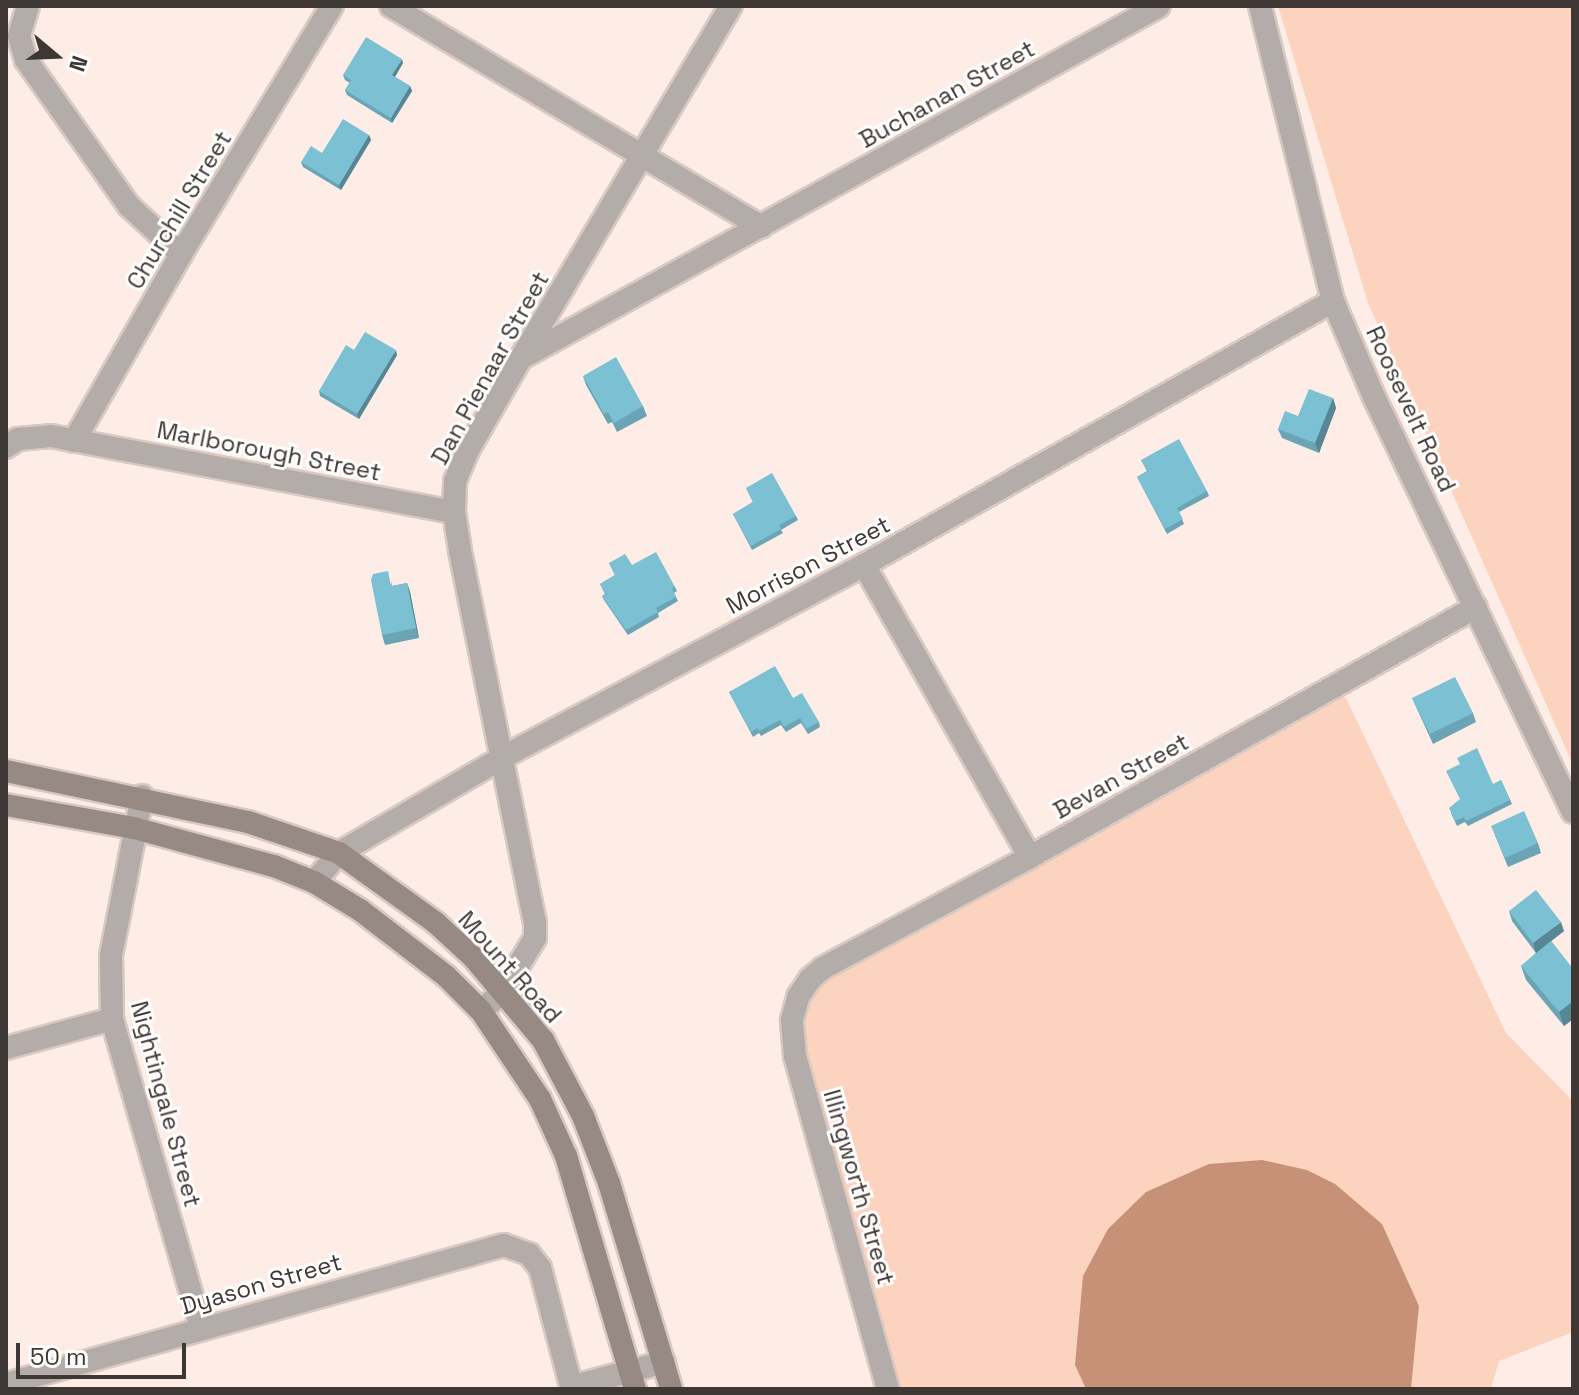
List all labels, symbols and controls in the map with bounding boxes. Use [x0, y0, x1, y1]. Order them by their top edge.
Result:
north arrow [16, 16, 96, 96]
street label: Buchanan Street [854, 34, 1040, 154]
text: N [63, 52, 94, 75]
street label: Churchill Street [120, 126, 238, 294]
street label: Dan Pienaar Street [425, 267, 555, 469]
street label: Roosevelt Road [1360, 321, 1462, 497]
street label: Marlborough Street [155, 415, 383, 487]
street label: Morrison Street [721, 510, 895, 620]
street label: Bevan Street [1048, 727, 1194, 825]
street label: Mount Road [452, 905, 568, 1029]
street label: Nightingale Street [125, 998, 207, 1210]
street label: Illingworth Street [817, 1086, 901, 1288]
street label: Dyason Street [177, 1247, 345, 1321]
scale bar [20, 1327, 190, 1377]
text: 50 m [30, 1341, 87, 1372]

